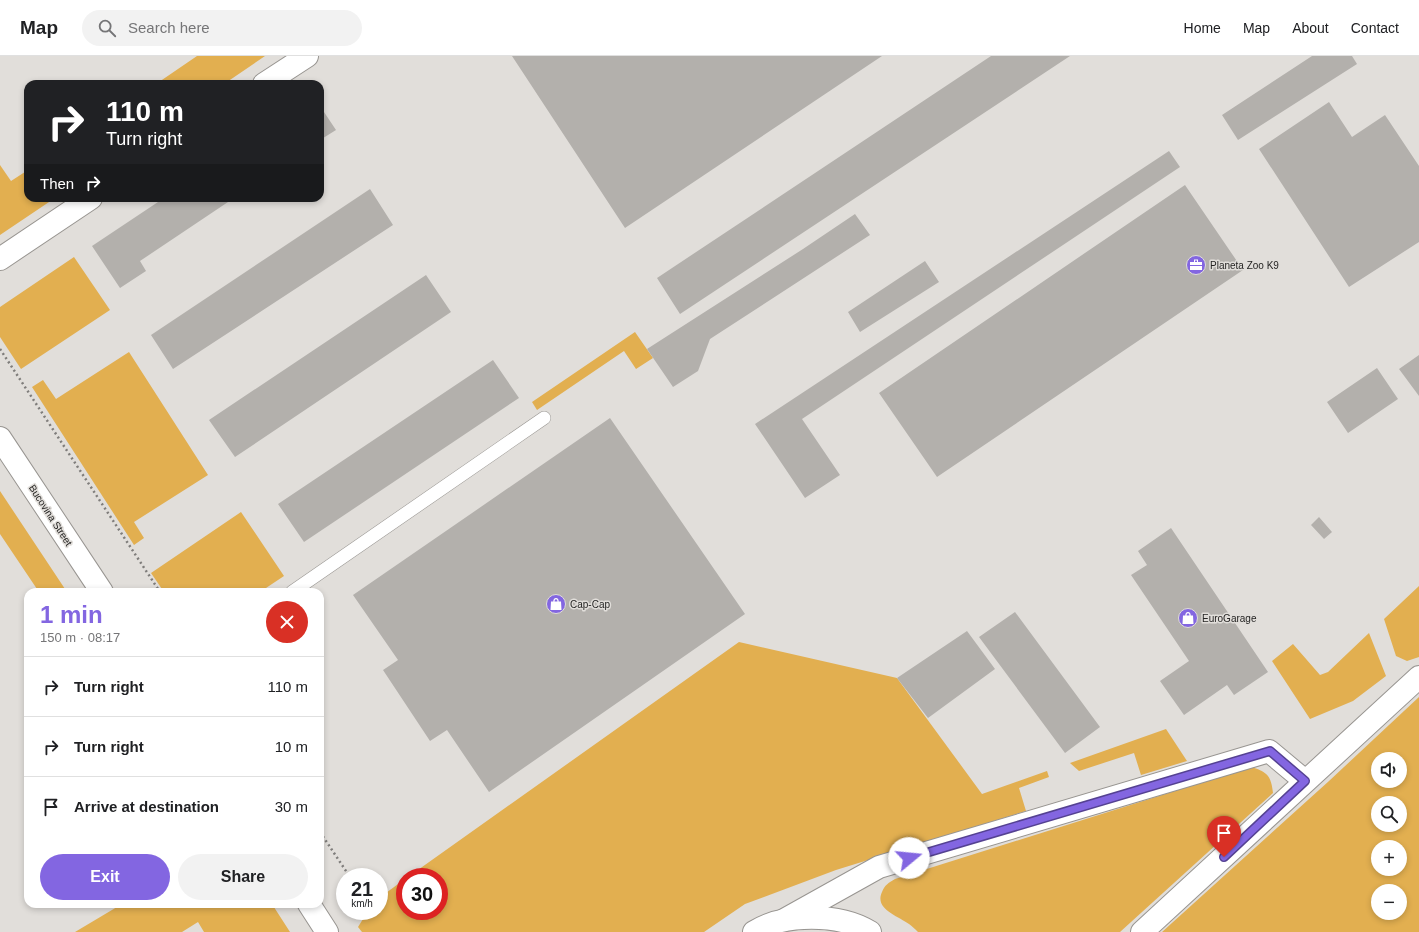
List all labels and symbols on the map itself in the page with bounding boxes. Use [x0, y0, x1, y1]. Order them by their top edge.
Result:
office icon: Planeta Zoo K9 [1185, 254, 1207, 276]
place label: Planeta Zoo K9 [1210, 260, 1279, 271]
street label: Bucovina Street [27, 483, 75, 548]
shop icon: Cap-Cap [545, 593, 567, 615]
place label: Cap-Cap [570, 599, 610, 610]
shop icon: EuroGarage [1177, 607, 1199, 629]
place label: EuroGarage [1202, 613, 1257, 624]
pin [1207, 816, 1241, 857]
position arrow [888, 837, 930, 879]
speed limit sign: 30 [396, 868, 448, 920]

